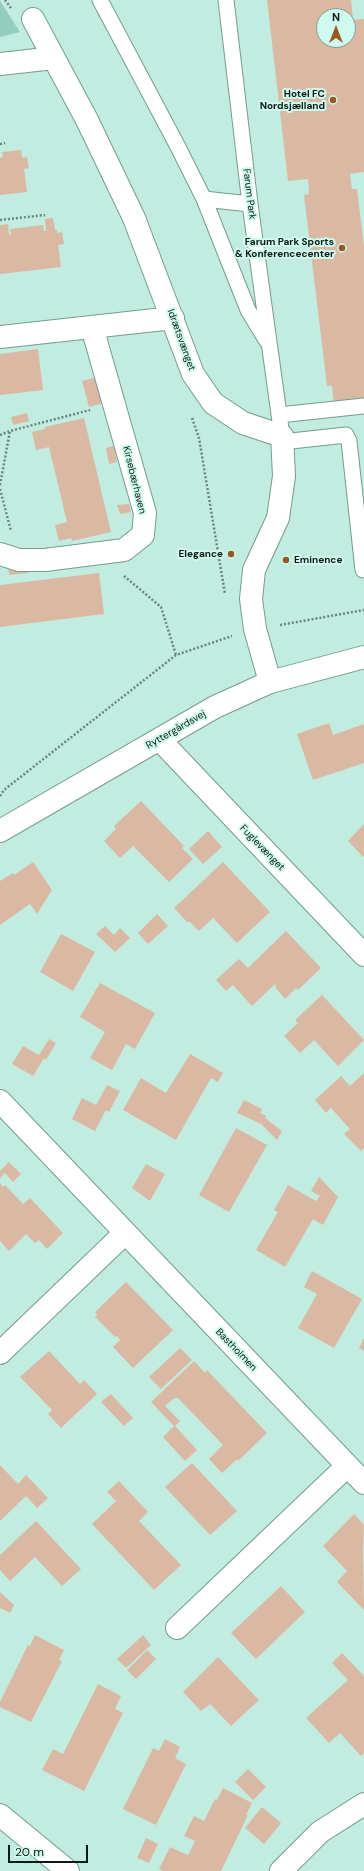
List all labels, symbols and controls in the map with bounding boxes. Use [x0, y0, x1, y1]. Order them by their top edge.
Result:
north arrow [316, 8, 356, 48]
text: N [332, 10, 340, 24]
place label: Hotel FC Nordsjælland [260, 88, 325, 112]
marker: Hotel FC Nordsjælland [328, 95, 338, 105]
street label: Farum Park [240, 168, 258, 220]
place label: Farum Park Sports & Konferencecenter [235, 236, 334, 260]
marker: Farum Park Sports & Konferencecenter [337, 243, 347, 253]
street label: Idrætsvænget [164, 308, 198, 372]
street label: Kirsebærhaven [120, 445, 148, 515]
place label: Elegance [179, 548, 223, 560]
marker: Elegance [226, 549, 236, 559]
place label: Eminence [294, 554, 342, 566]
marker: Eminence [281, 555, 291, 565]
street label: Ryttergårdsvej [144, 708, 208, 752]
street label: Fuglevænget [237, 823, 287, 873]
street label: Bastholmen [213, 1326, 259, 1374]
scale bar [10, 1837, 90, 1863]
text: 20 m [15, 1844, 44, 1860]

